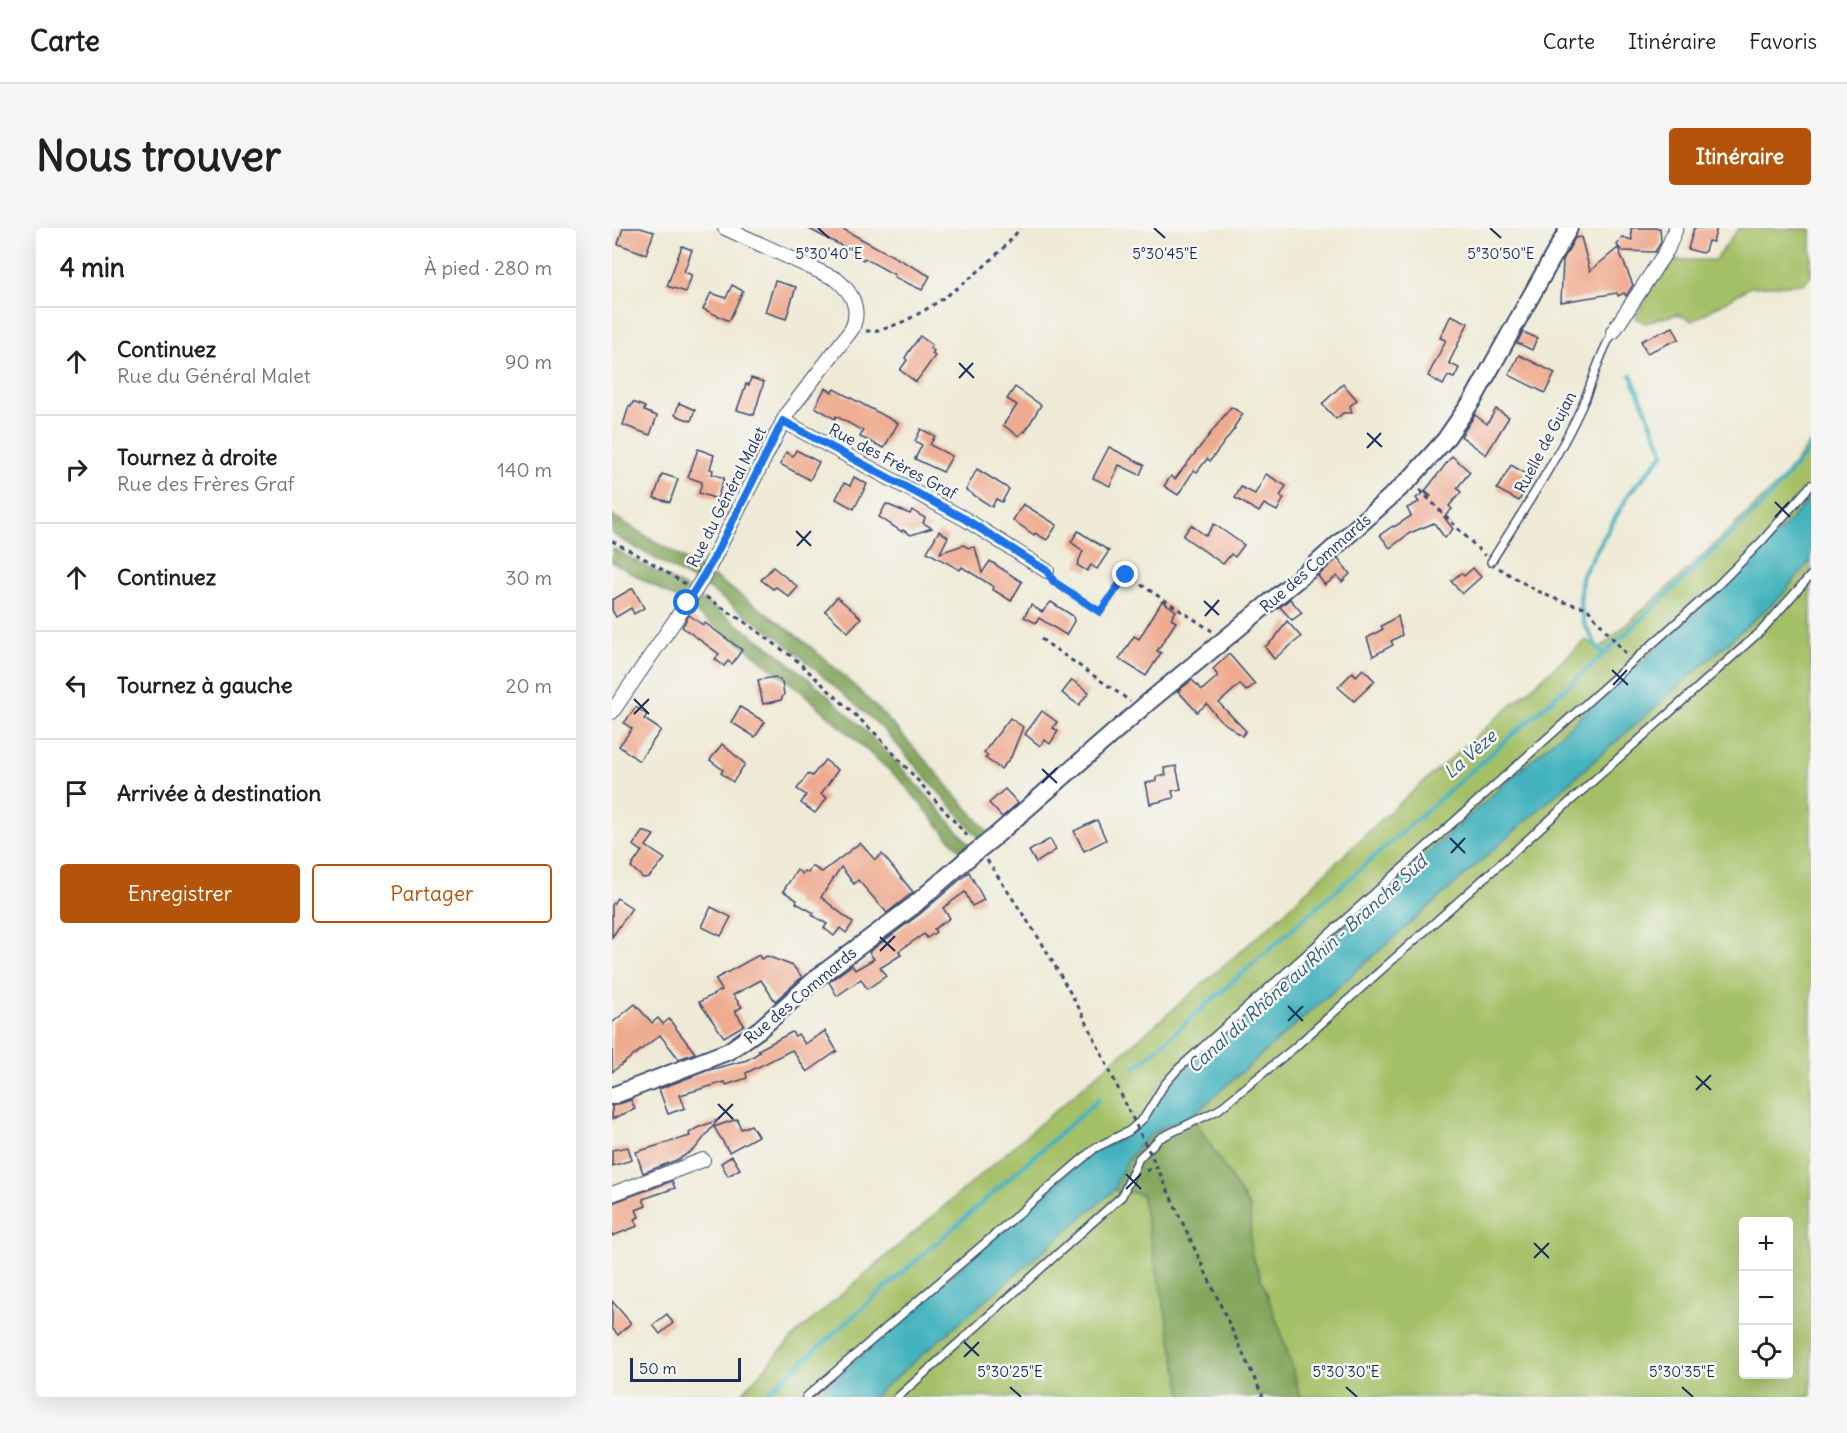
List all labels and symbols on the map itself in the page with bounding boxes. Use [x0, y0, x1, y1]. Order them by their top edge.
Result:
text: 5°30'40"E [796, 244, 863, 263]
text: 5°30'45"E [1132, 244, 1198, 263]
text: 5°30'50"E [1467, 244, 1535, 263]
street label: Ruelle de Gujan [1510, 388, 1580, 496]
street label: Rue des Frères Graf [826, 419, 961, 503]
street label: Rue du Général Malet [682, 423, 770, 571]
street label: Rue des Commards [1255, 509, 1375, 617]
route end [1112, 561, 1138, 587]
route start [673, 589, 699, 615]
water label: La Vèze [1439, 724, 1502, 783]
water label: Canal du Rhône au Rhin - Branche Sud [1182, 849, 1433, 1078]
street label: Rue des Commards [740, 942, 860, 1048]
scale bar [630, 1355, 741, 1382]
text: 5°30'25"E [977, 1362, 1043, 1381]
text: 5°30'30"E [1312, 1362, 1380, 1381]
text: 5°30'35"E [1649, 1362, 1715, 1381]

